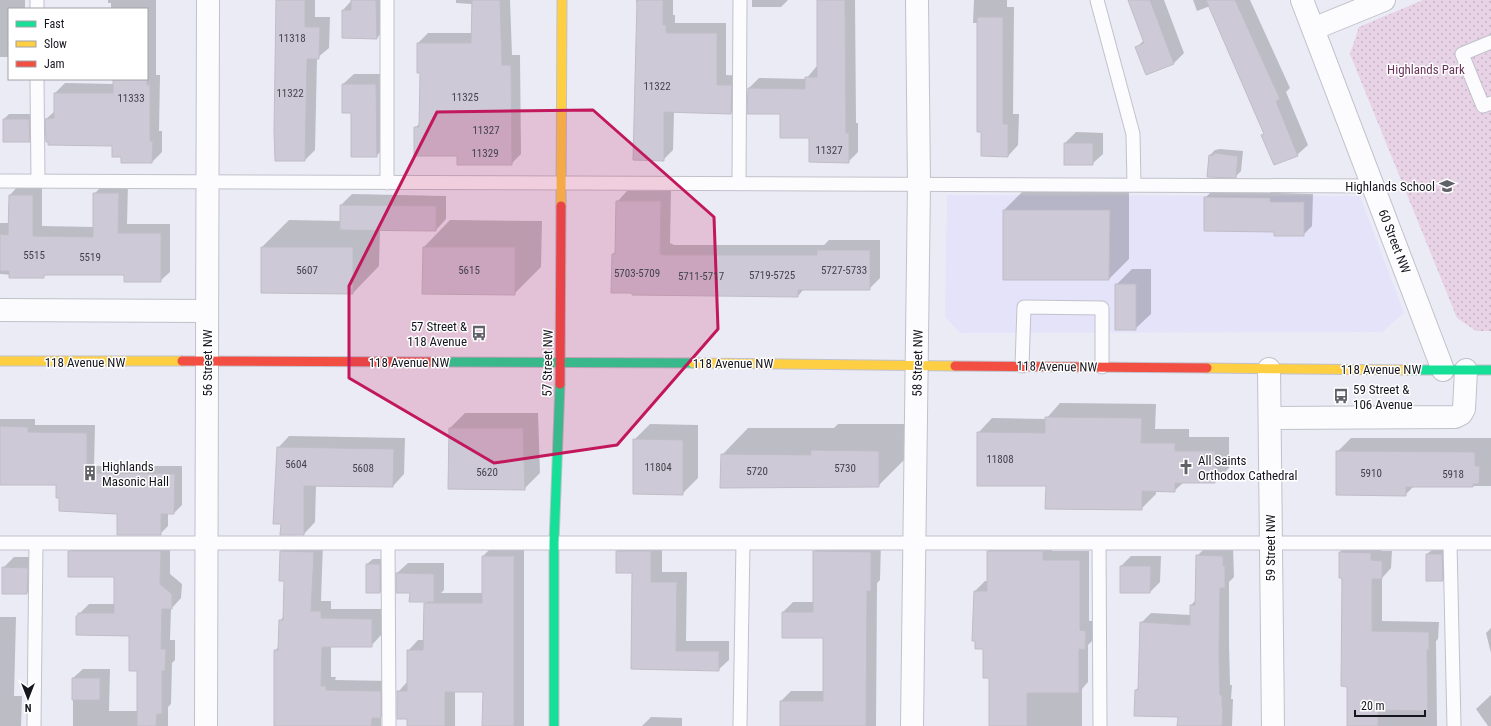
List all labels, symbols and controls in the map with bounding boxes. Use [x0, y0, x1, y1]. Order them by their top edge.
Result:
legend [8, 8, 148, 80]
text: Fast [44, 17, 65, 31]
house number: 11318 [278, 32, 306, 45]
text: Slow [44, 37, 67, 51]
text: Jam [44, 57, 65, 71]
park label: Highlands Park [1387, 62, 1465, 77]
house number: 11322 [643, 80, 671, 93]
house number: 11322 [276, 87, 304, 100]
house number: 11325 [451, 91, 479, 104]
house number: 11333 [117, 92, 145, 105]
house number: 11327 [472, 124, 500, 137]
house number: 11327 [815, 144, 843, 157]
house number: 11329 [471, 147, 499, 160]
school or university icon: Highlands School [1438, 177, 1456, 195]
place label: Highlands School [1345, 179, 1435, 194]
street label: 60 Street NW [1375, 207, 1414, 275]
house number: 5515 [23, 249, 45, 262]
house number: 5519 [79, 251, 101, 264]
house number: 5607 [296, 264, 318, 277]
house number: 5615 [458, 264, 480, 277]
house number: 5727-5733 [821, 264, 867, 277]
house number: 5703-5709 [614, 267, 660, 280]
house number: 5719-5725 [749, 269, 795, 282]
house number: 5711-5717 [678, 270, 724, 283]
place label: 57 Street & 118 Avenue [407, 319, 467, 349]
bus stop icon: 57 Street & 118 Avenue [470, 324, 488, 342]
street label: 56 Street NW [200, 329, 215, 397]
street label: 57 Street NW [539, 329, 556, 397]
street label: 58 Street NW [909, 329, 926, 397]
street label: 118 Avenue NW [45, 355, 125, 370]
street label: 118 Avenue NW [369, 355, 449, 370]
street label: 118 Avenue NW [693, 356, 773, 371]
street label: 118 Avenue NW [1017, 358, 1098, 375]
street label: 118 Avenue NW [1341, 362, 1421, 377]
place label: 59 Street & 106 Avenue [1353, 382, 1413, 412]
bus stop icon: 59 Street & 106 Avenue [1332, 387, 1350, 405]
house number: 11808 [986, 453, 1014, 466]
place label: All Saints Orthodox Cathedral [1198, 453, 1297, 483]
house number: 5604 [285, 458, 307, 471]
church icon: All Saints Orthodox Cathedral [1177, 458, 1195, 476]
place label: Highlands Masonic Hall [102, 459, 169, 489]
house number: 11804 [644, 461, 672, 474]
house number: 5608 [352, 462, 374, 475]
house number: 5730 [834, 462, 856, 475]
building icon: Highlands Masonic Hall [81, 464, 99, 482]
house number: 5720 [746, 465, 768, 478]
house number: 5620 [476, 466, 498, 479]
house number: 5910 [1360, 467, 1382, 480]
house number: 5918 [1442, 468, 1464, 481]
street label: 59 Street NW [1263, 514, 1278, 582]
north arrow [8, 678, 48, 718]
scale bar [1355, 692, 1425, 718]
text: 20 m [1361, 699, 1385, 713]
text: N [24, 701, 31, 714]

